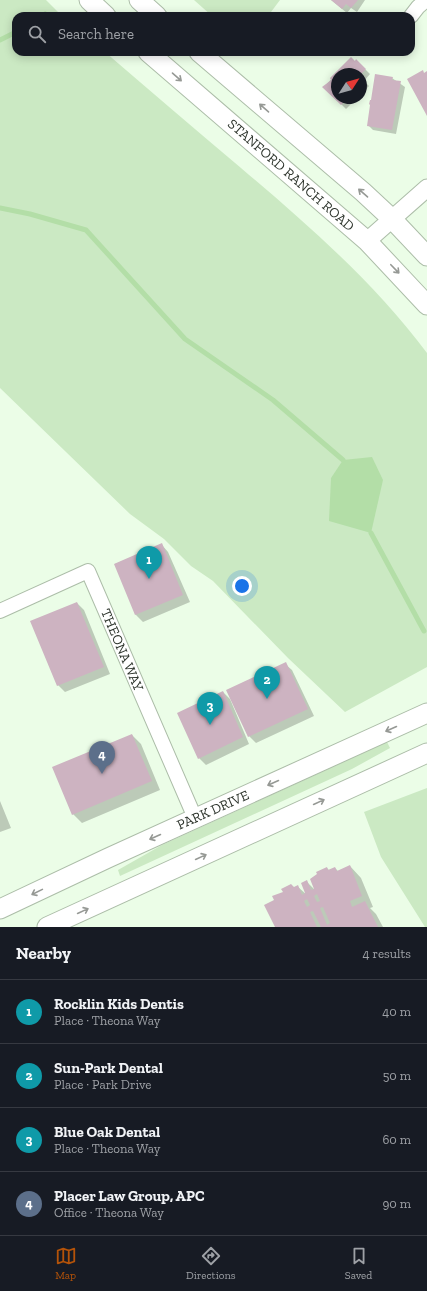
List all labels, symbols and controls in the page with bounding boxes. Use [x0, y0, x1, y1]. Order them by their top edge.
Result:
search box [12, 12, 415, 56]
icon: search [26, 23, 48, 45]
text: Search here [58, 25, 134, 43]
north arrow [331, 68, 367, 104]
one-way arrow [172, 73, 183, 82]
one-way arrow [260, 104, 270, 113]
street label: STANFORD RANCH ROAD [224, 115, 358, 235]
one-way arrow [358, 188, 368, 197]
one-way arrow [390, 264, 400, 274]
pin: 1 [136, 546, 162, 579]
your location [232, 576, 252, 596]
street label: THEONA WAY [97, 606, 147, 694]
pin: 2 [254, 666, 280, 699]
pin: 3 [197, 692, 223, 725]
one-way arrow [386, 726, 398, 734]
pin: 4 [89, 741, 115, 774]
one-way arrow [267, 780, 279, 787]
street label: PARK DRIVE [174, 787, 252, 833]
one-way arrow [313, 798, 325, 805]
one-way arrow [149, 833, 161, 841]
one-way arrow [195, 853, 207, 860]
one-way arrow [31, 889, 43, 896]
one-way arrow [76, 907, 88, 914]
text: Nearby [16, 943, 71, 963]
text: 4 results [363, 946, 411, 961]
text: Rocklin Kids Dentis [54, 995, 184, 1013]
text: 1 [26, 1004, 32, 1019]
text: 40 m [382, 1004, 411, 1019]
text: Place · Theona Way [54, 1013, 160, 1028]
text: Sun-Park Dental [54, 1059, 163, 1077]
text: 2 [26, 1068, 32, 1083]
text: 50 m [383, 1068, 411, 1083]
text: Place · Park Drive [54, 1077, 151, 1092]
text: Blue Oak Dental [54, 1123, 160, 1141]
text: 3 [26, 1132, 32, 1147]
text: 60 m [382, 1132, 411, 1147]
text: Place · Theona Way [54, 1141, 160, 1156]
text: Placer Law Group, APC [54, 1187, 205, 1205]
text: 4 [25, 1196, 33, 1211]
text: 90 m [382, 1196, 411, 1211]
text: Office · Theona Way [54, 1205, 164, 1220]
tab: Map [55, 1245, 77, 1282]
tab: Directions [186, 1245, 236, 1282]
tab: Saved [345, 1245, 372, 1282]

